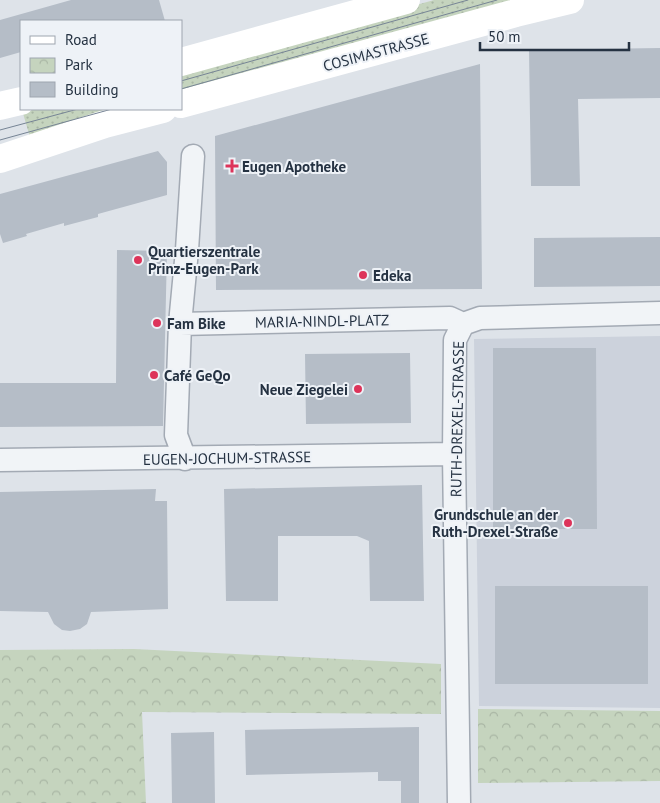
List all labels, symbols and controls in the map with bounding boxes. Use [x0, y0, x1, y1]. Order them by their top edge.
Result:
legend [20, 20, 182, 110]
scale bar [480, 20, 629, 52]
text: 50 m [488, 27, 521, 46]
street label: COSIMASTRASSE [321, 29, 431, 75]
text: Road [65, 30, 97, 49]
text: Park [65, 55, 93, 74]
text: Building [65, 80, 119, 99]
place label: Eugen Apotheke [242, 157, 346, 176]
marker: Eugen Apotheke [226, 160, 238, 172]
place label: Quartierszentrale Prinz-Eugen-Park [148, 242, 261, 278]
marker: Quartierszentrale Prinz-Eugen-Park [132, 254, 144, 266]
place label: Edeka [373, 266, 411, 285]
marker: Edeka [357, 269, 369, 281]
street label: MARIA-NINDL-PLATZ [255, 310, 389, 332]
place label: Fam Bike [167, 314, 226, 333]
marker: Fam Bike [151, 317, 163, 329]
street label: RUTH-DREXEL-STRASSE [446, 341, 468, 497]
place label: Café GeQo [164, 366, 230, 385]
marker: Café GeQo [148, 369, 160, 381]
place label: Neue Ziegelei [260, 380, 348, 399]
marker: Neue Ziegelei [352, 383, 364, 395]
street label: EUGEN-JOCHUM-STRASSE [143, 447, 311, 469]
place label: Grundschule an der Ruth-Drexel-Straße [432, 505, 559, 541]
marker: Grundschule an der Ruth-Drexel-Straße [562, 517, 574, 529]

